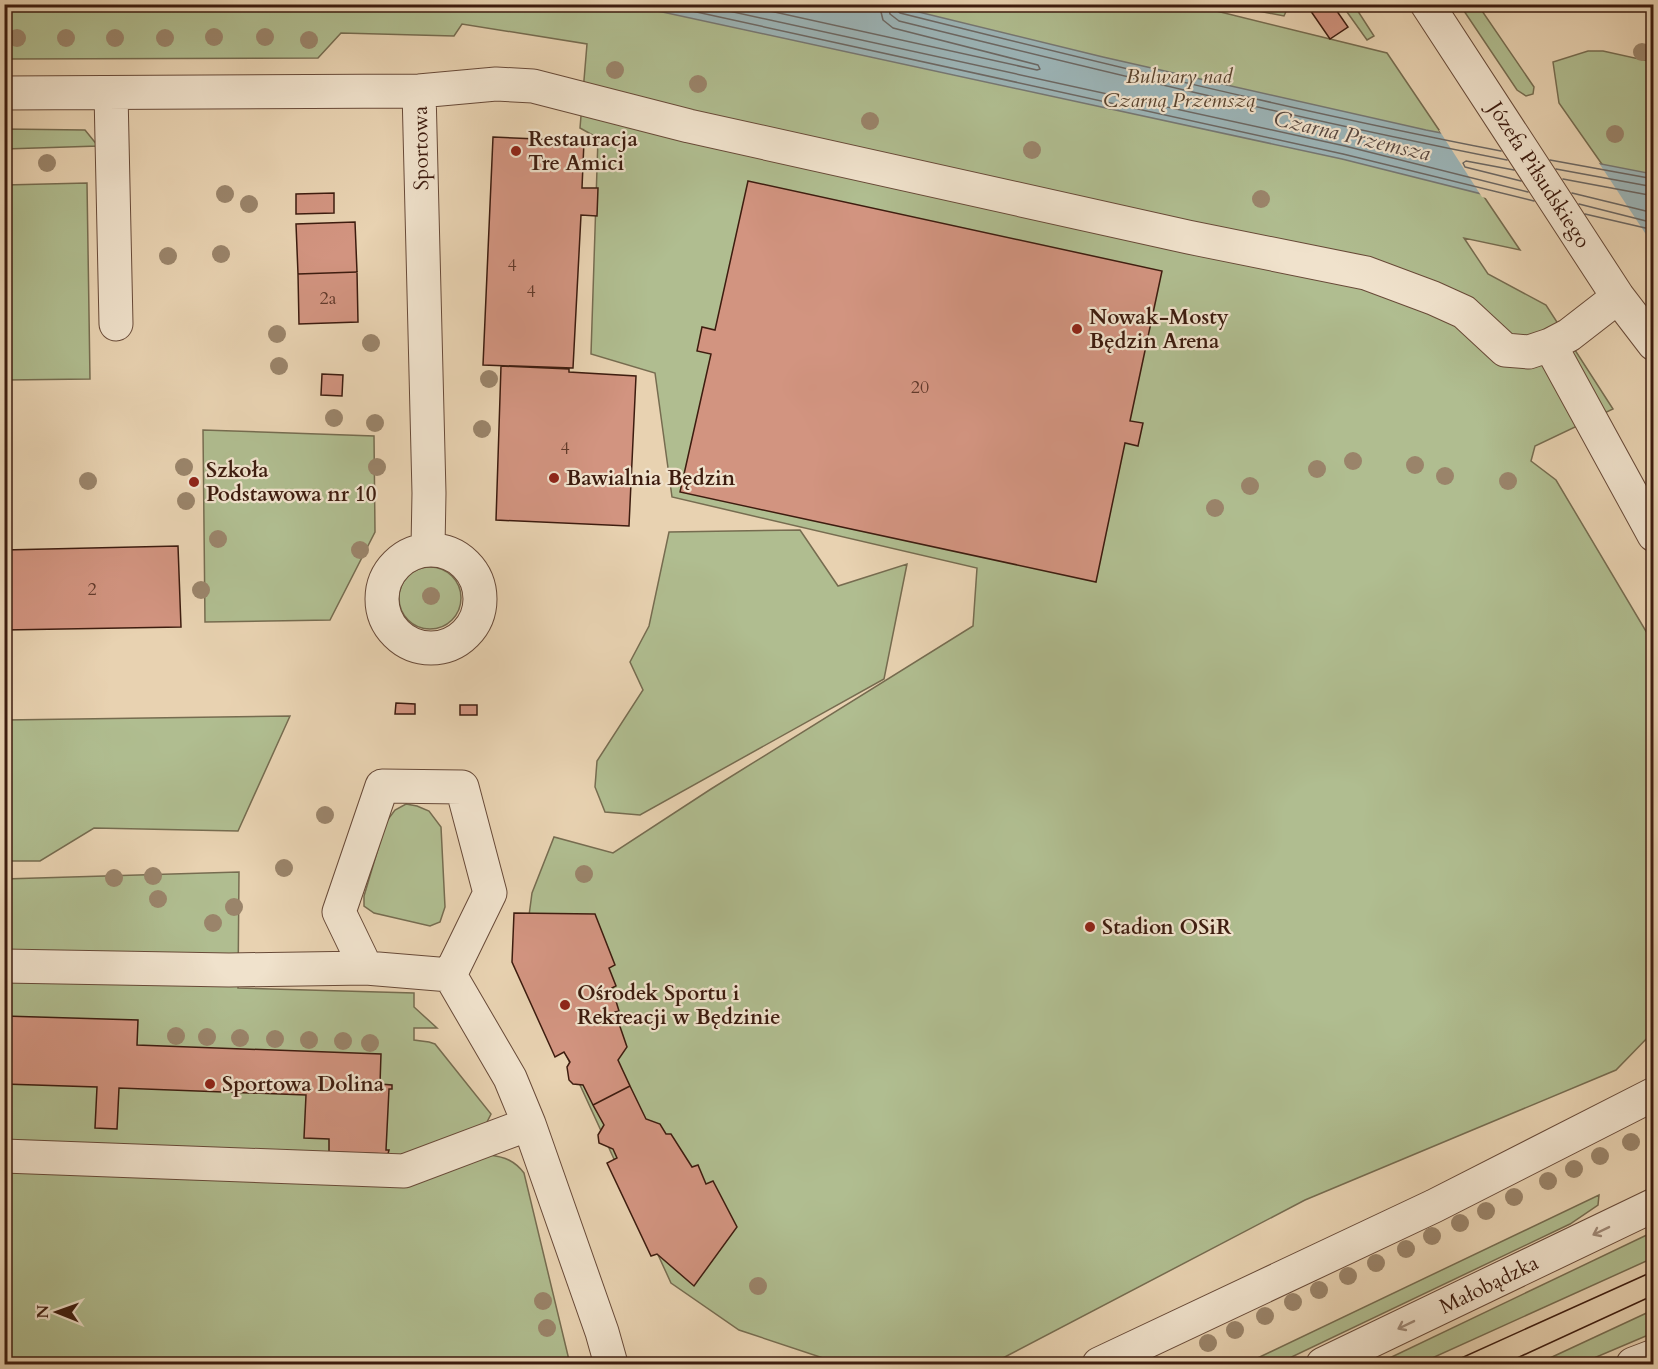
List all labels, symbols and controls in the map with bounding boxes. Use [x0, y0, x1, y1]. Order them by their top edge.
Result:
park label: Bulwary nad Czarną Przemszą [1103, 62, 1255, 115]
street label: Józefa Piłsudskiego [1479, 94, 1597, 254]
water label: Czarna Przemsza [1271, 103, 1433, 169]
street label: Sportowa [406, 105, 436, 191]
place label: Restauracja Tre Amici [528, 125, 638, 178]
marker: Restauracja Tre Amici [509, 144, 523, 158]
house number: 4 [507, 253, 517, 278]
house number: 4 [526, 279, 536, 304]
house number: 2a [320, 286, 337, 311]
place label: Nowak-Mosty Będzin Arena [1089, 303, 1229, 356]
marker: Nowak-Mosty Będzin Arena [1070, 322, 1084, 336]
house number: 20 [911, 375, 929, 400]
house number: 4 [560, 436, 570, 461]
place label: Szkoła Podstawowa nr 10 [206, 456, 377, 509]
place label: Bawialnia Będzin [566, 464, 736, 493]
marker: Bawialnia Będzin [547, 471, 561, 485]
marker: Szkoła Podstawowa nr 10 [187, 475, 201, 489]
house number: 2 [87, 577, 97, 602]
place label: Stadion OSiR [1102, 913, 1232, 942]
marker: Stadion OSiR [1083, 920, 1097, 934]
place label: Ośrodek Sportu i Rekreacji w Będzinie [577, 979, 781, 1032]
marker: Ośrodek Sportu i Rekreacji w Będzinie [558, 998, 572, 1012]
place label: Sportowa Dolina [222, 1070, 385, 1099]
marker: Sportowa Dolina [203, 1077, 217, 1091]
one-way arrow [1592, 1225, 1610, 1237]
street label: Małobądzka [1435, 1248, 1543, 1322]
north arrow [27, 1282, 87, 1342]
text: N [32, 1305, 54, 1319]
one-way arrow [1398, 1319, 1416, 1331]

